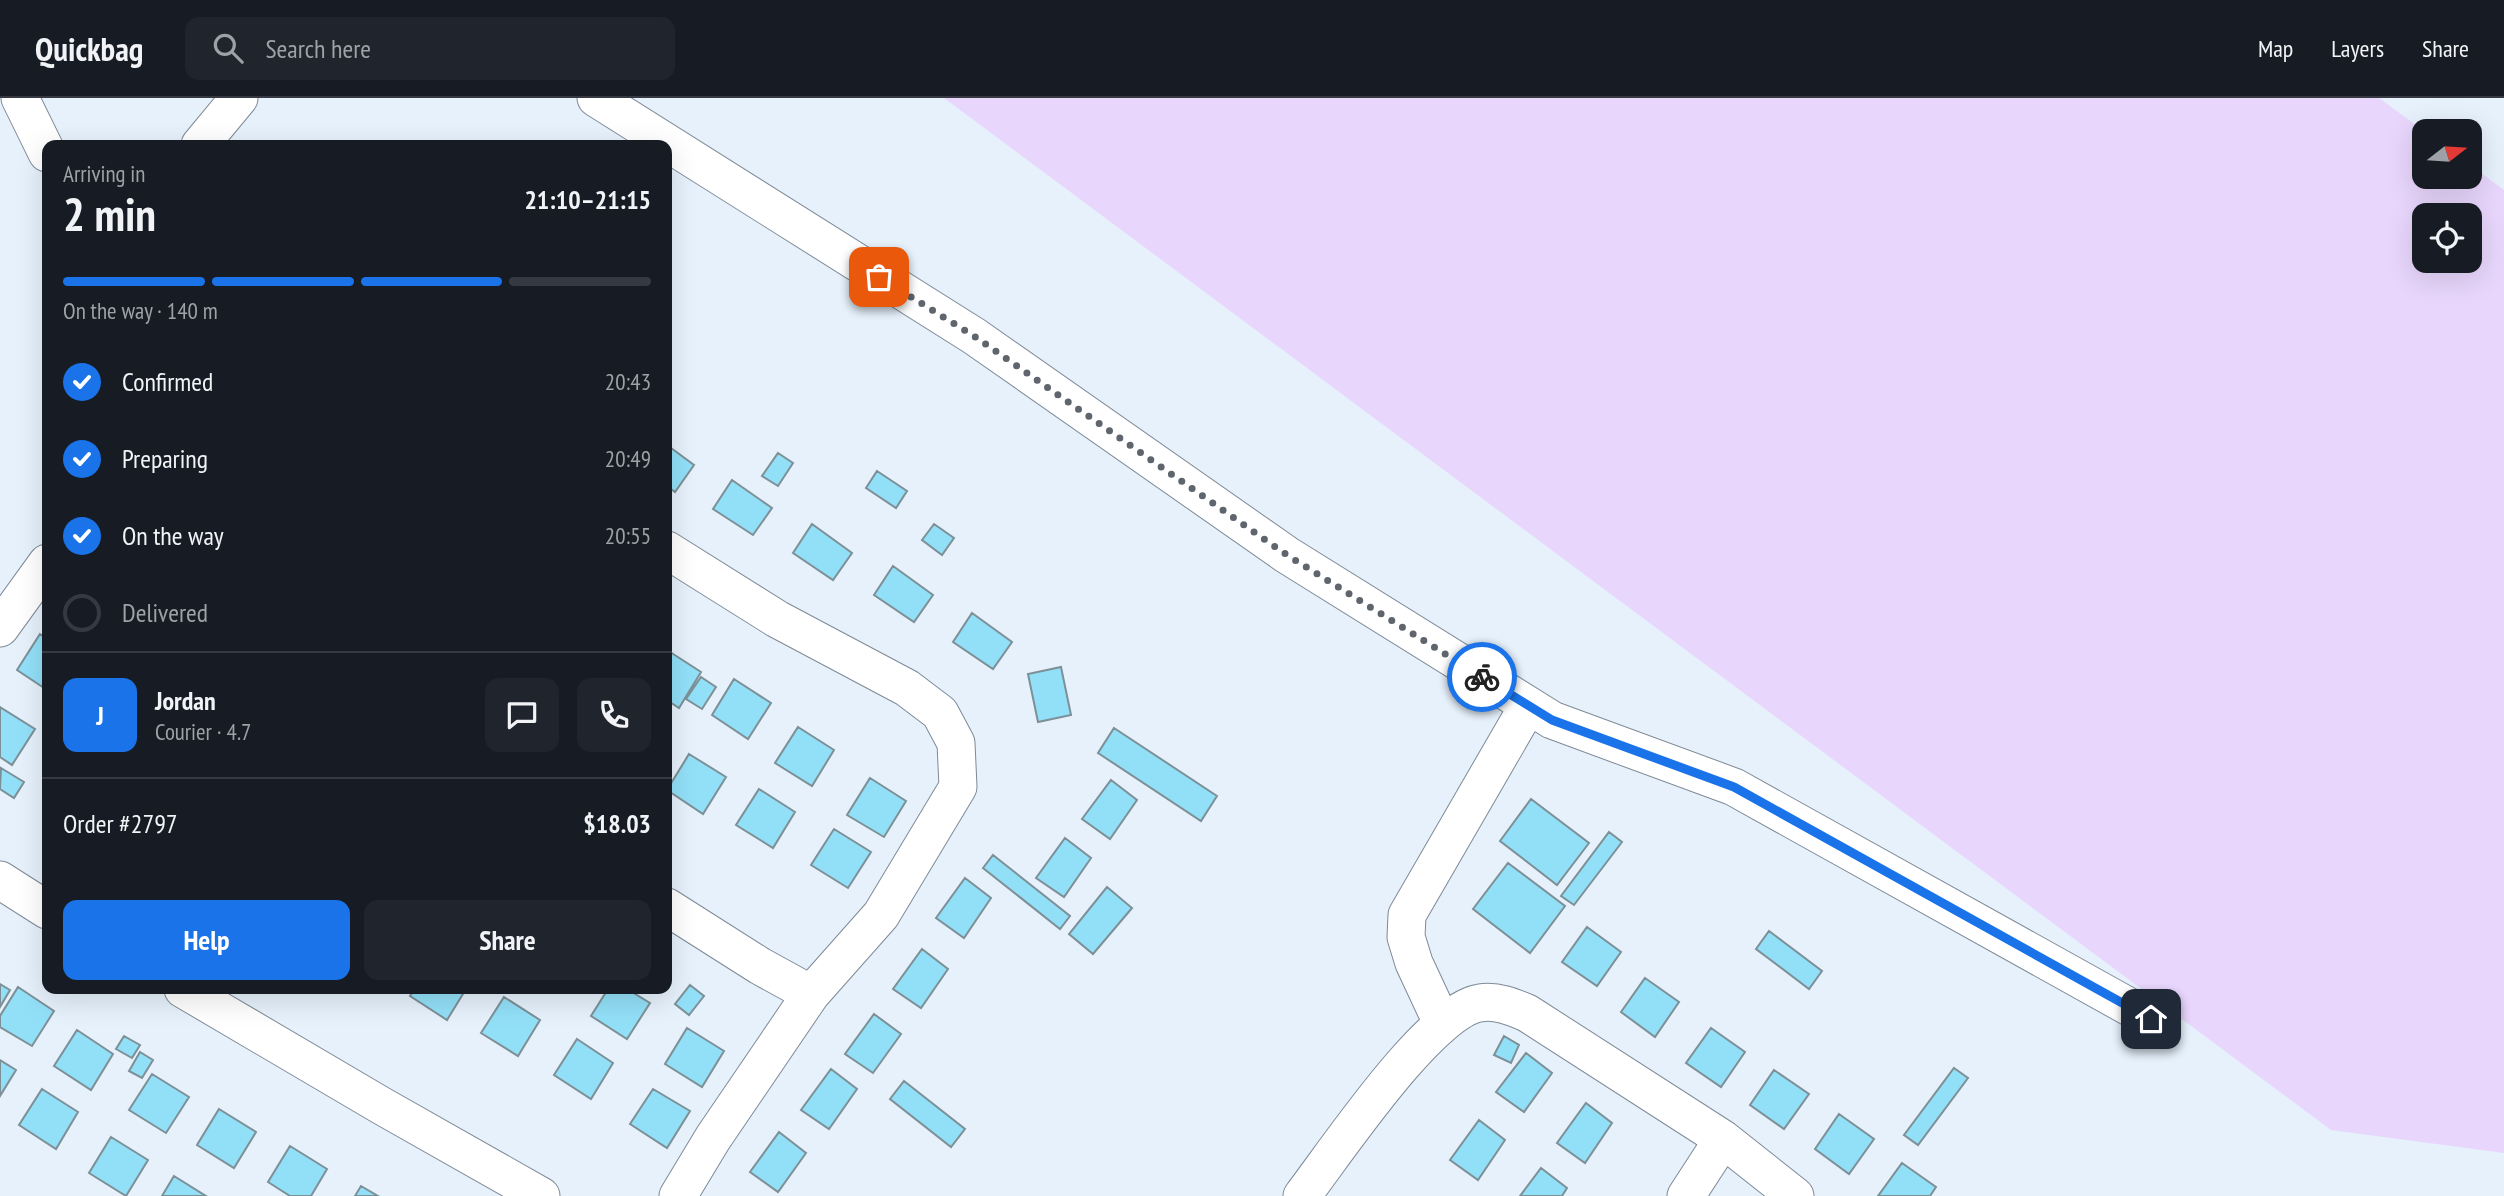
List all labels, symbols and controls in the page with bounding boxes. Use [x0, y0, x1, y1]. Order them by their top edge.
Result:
search box [185, 17, 675, 80]
text: Quickbag [35, 27, 143, 70]
icon: search [209, 29, 247, 67]
text: Search here [265, 32, 371, 65]
text: Map [2258, 33, 2293, 64]
text: Layers [2331, 33, 2384, 64]
text: Share [2422, 33, 2469, 64]
north arrow [2412, 119, 2482, 189]
map controls [2412, 119, 2482, 273]
text: Arriving in [63, 159, 145, 188]
text: 21:10–21:15 [524, 183, 651, 216]
text: 2 min [63, 184, 156, 244]
button: locate [2412, 203, 2482, 273]
pin [849, 247, 909, 307]
icon: bag [860, 258, 898, 296]
text: On the way · 140 m [63, 296, 218, 325]
icon: check [63, 363, 101, 401]
text: Confirmed [122, 365, 213, 398]
text: 20:43 [605, 367, 651, 396]
icon: check [63, 440, 101, 478]
text: Preparing [122, 442, 208, 475]
text: 20:49 [605, 444, 651, 473]
icon: check [63, 517, 101, 555]
text: On the way [122, 519, 224, 552]
text: 20:55 [605, 521, 651, 550]
text: Delivered [122, 596, 208, 629]
courier [1447, 642, 1517, 712]
icon: bike [1463, 658, 1501, 696]
button: chat [485, 678, 559, 752]
button: phone [577, 678, 651, 752]
text: Jordan [155, 684, 216, 717]
text: J [96, 699, 104, 732]
text: Courier · 4.7 [155, 717, 251, 746]
text: Order #2797 [63, 807, 178, 840]
text: $18.03 [583, 807, 651, 840]
button: Help [63, 900, 350, 980]
button: Share [364, 900, 651, 980]
pin [2121, 989, 2181, 1049]
icon: home [2132, 1000, 2170, 1038]

